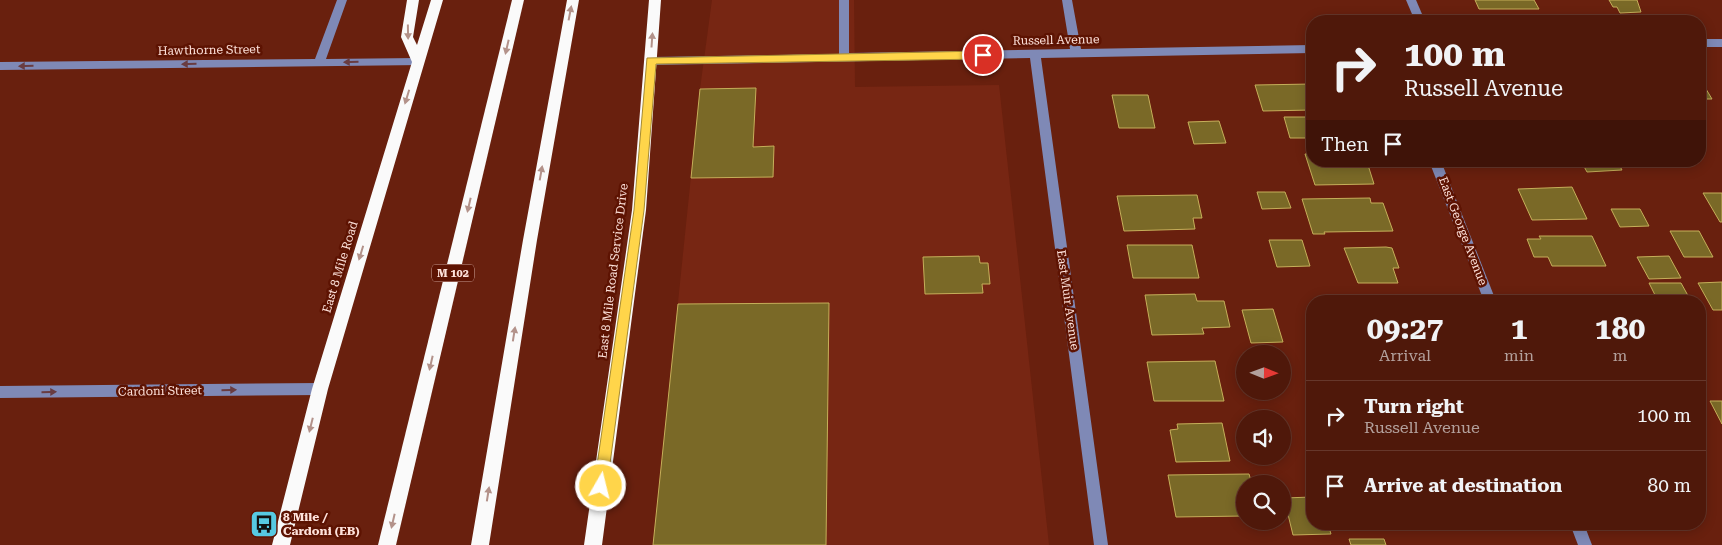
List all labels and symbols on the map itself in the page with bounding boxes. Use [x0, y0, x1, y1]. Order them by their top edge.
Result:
one-way arrow [566, 6, 574, 21]
one-way arrow [404, 24, 412, 40]
one-way arrow [649, 31, 657, 47]
street label: Russell Avenue [1012, 32, 1100, 48]
pin [962, 34, 1004, 76]
one-way arrow [503, 40, 511, 55]
street label: Hawthorne Street [158, 42, 261, 58]
one-way arrow [343, 59, 359, 67]
one-way arrow [181, 60, 197, 68]
one-way arrow [18, 62, 34, 70]
one-way arrow [403, 89, 411, 104]
one-way arrow [538, 165, 546, 181]
street label: East George Avenue [1436, 175, 1490, 288]
street label: East 8 Mile Road Service Drive [595, 182, 631, 359]
one-way arrow [465, 198, 473, 213]
street label: East 8 Mile Road [319, 219, 361, 315]
one-way arrow [356, 245, 364, 260]
street label: East Muir Avenue [1054, 249, 1082, 351]
road number: M 102 [432, 264, 474, 282]
one-way arrow [511, 325, 519, 341]
north arrow [1236, 345, 1291, 400]
one-way arrow [427, 356, 435, 371]
street label: Cardoni Street [118, 383, 203, 399]
one-way arrow [221, 386, 237, 394]
one-way arrow [41, 388, 57, 396]
one-way arrow [307, 418, 315, 433]
position arrow [574, 459, 626, 511]
one-way arrow [485, 486, 493, 502]
bus stop icon: 8 Mile / Cardoni (EB) [249, 509, 279, 539]
place label: 8 Mile / Cardoni (EB) [283, 510, 359, 538]
one-way arrow [389, 514, 397, 529]

